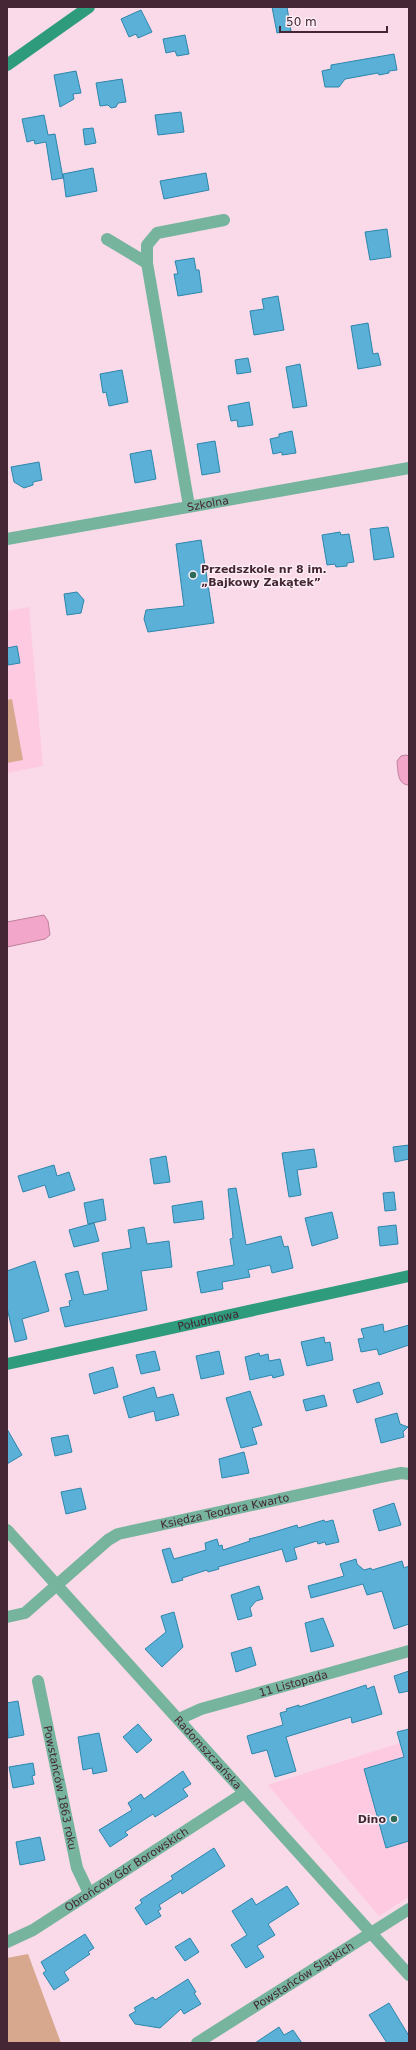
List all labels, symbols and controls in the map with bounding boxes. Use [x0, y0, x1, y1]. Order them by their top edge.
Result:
scale bar [280, 8, 387, 34]
text: 50 m [286, 15, 317, 29]
street label: Szkolna [186, 494, 230, 514]
place label: Przedszkole nr 8 im. „Bajkowy Zakątek” [201, 563, 327, 589]
marker: Przedszkole nr 8 im. „Bajkowy Zakątek” [188, 570, 198, 580]
street label: Południowa [176, 1307, 240, 1333]
street label: Księdza Teodora Kwarto [159, 1491, 291, 1532]
street label: 11 Listopada [258, 1668, 329, 1700]
street label: Radomszczańska [171, 1714, 244, 1792]
street label: Powstańców 1863 roku [40, 1725, 79, 1851]
place label: Dino [358, 1813, 386, 1826]
marker: Dino [389, 1814, 399, 1824]
street label: Obrońców Gór Borowskich [62, 1825, 191, 1915]
street label: Powstańców Śląskich [251, 1940, 356, 2013]

